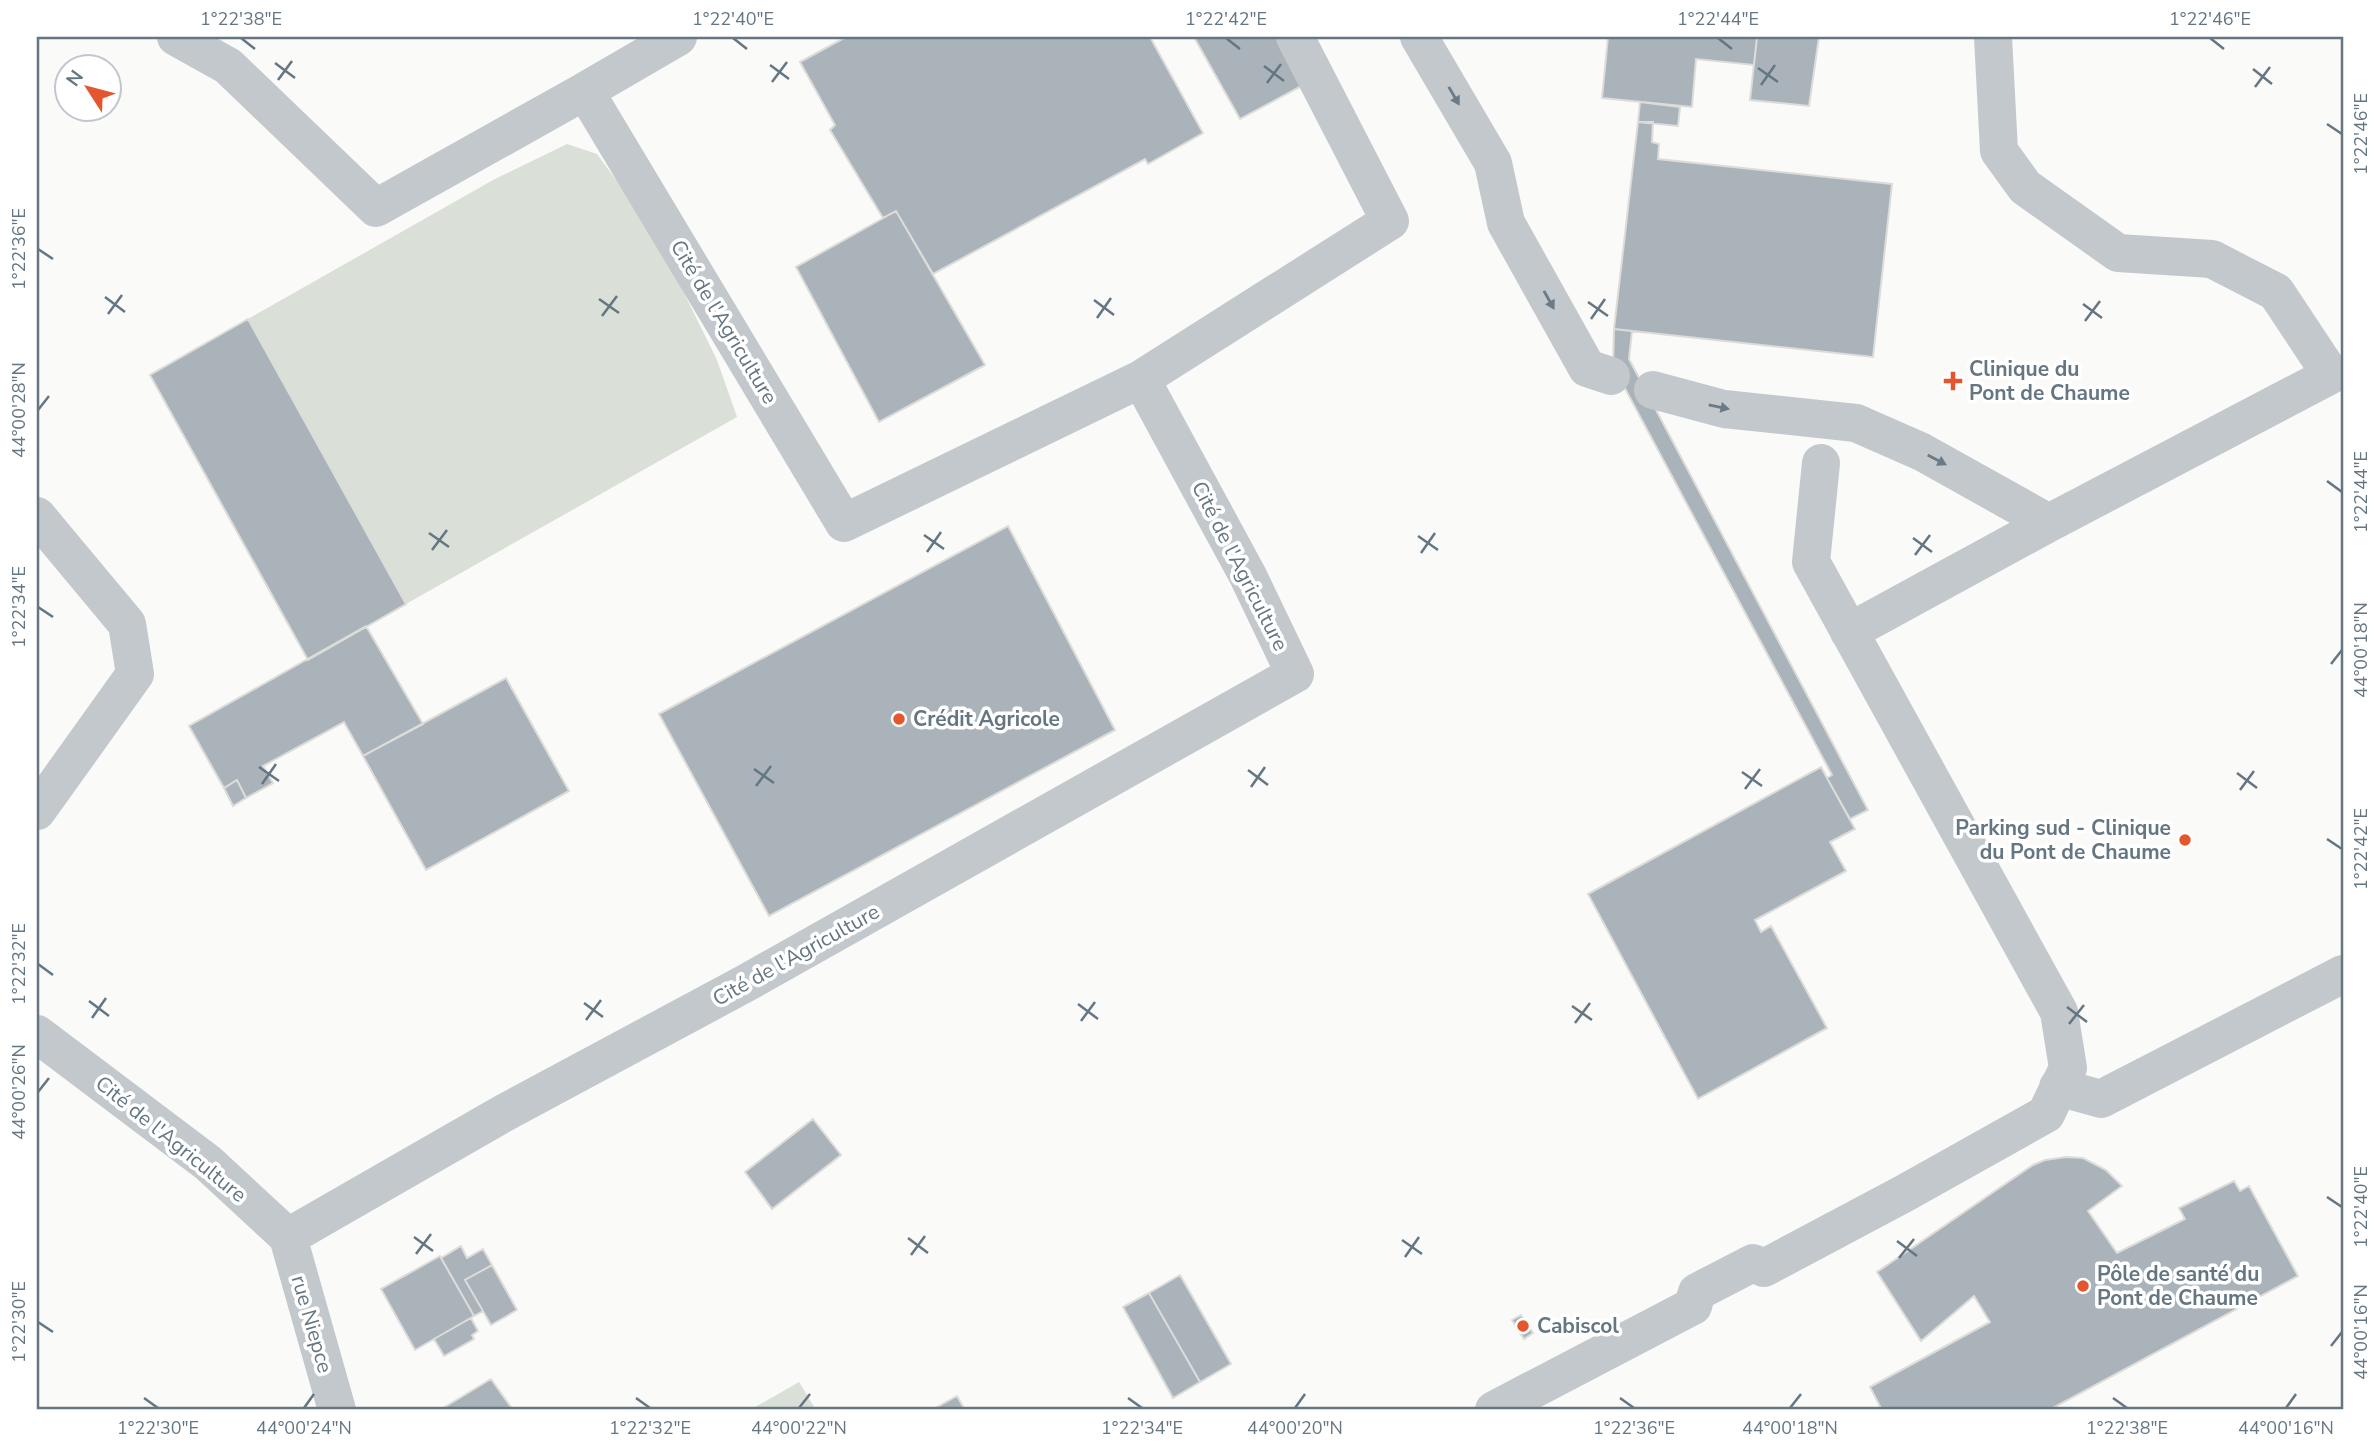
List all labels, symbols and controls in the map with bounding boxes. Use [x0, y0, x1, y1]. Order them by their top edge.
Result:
text: 1°22'38"E [200, 7, 282, 31]
text: 1°22'40"E [692, 7, 774, 31]
text: 1°22'42"E [1185, 7, 1267, 31]
text: 1°22'44"E [1677, 7, 1759, 31]
text: 1°22'46"E [2169, 7, 2251, 31]
north arrow [52, 52, 122, 122]
text: N [60, 65, 90, 92]
one-way arrow [1447, 86, 1460, 105]
text: 1°22'46"E [2349, 93, 2373, 175]
text: 1°22'36"E [7, 208, 31, 290]
street label: Cité de l'Agriculture [664, 235, 784, 409]
one-way arrow [1543, 290, 1555, 310]
place label: Clinique du Pont de Chaume [1969, 355, 2130, 407]
text: 44°00'28"N [7, 362, 31, 458]
marker: Clinique du Pont de Chaume [1943, 371, 1963, 391]
one-way arrow [1708, 402, 1730, 413]
text: 1°22'44"E [2349, 451, 2373, 533]
one-way arrow [1927, 454, 1947, 466]
street label: Cité de l'Agriculture [1185, 476, 1295, 656]
text: 1°22'34"E [7, 566, 31, 648]
text: 44°00'18"N [2349, 602, 2373, 698]
place label: Crédit Agricole [913, 705, 1060, 733]
marker: Crédit Agricole [891, 711, 907, 727]
text: 1°22'42"E [2349, 808, 2373, 890]
place label: Parking sud - Clinique du Pont de Chaume [1955, 814, 2171, 866]
marker: Parking sud - Clinique du Pont de Chaume [2177, 832, 2193, 848]
street label: Cité de l'Agriculture [708, 897, 884, 1013]
text: 1°22'32"E [7, 923, 31, 1005]
text: 44°00'26"N [7, 1044, 31, 1140]
street label: Cité de l'Agriculture [90, 1069, 252, 1209]
text: 1°22'40"E [2349, 1166, 2373, 1248]
place label: Pôle de santé du Pont de Chaume [2097, 1260, 2259, 1312]
street label: rue Niepce [285, 1272, 339, 1376]
marker: Pôle de santé du Pont de Chaume [2075, 1278, 2091, 1294]
text: 1°22'30"E [7, 1281, 31, 1363]
text: 44°00'16"N [2349, 1284, 2373, 1380]
place label: Cabiscol [1537, 1312, 1619, 1340]
marker: Cabiscol [1515, 1318, 1531, 1334]
text: 1°22'30"E [117, 1416, 199, 1440]
text: 44°00'24"N [256, 1416, 352, 1440]
text: 1°22'32"E [609, 1416, 691, 1440]
text: 44°00'22"N [751, 1416, 847, 1440]
text: 1°22'34"E [1101, 1416, 1183, 1440]
text: 44°00'20"N [1247, 1416, 1343, 1440]
text: 1°22'36"E [1593, 1416, 1675, 1440]
text: 44°00'18"N [1742, 1416, 1838, 1440]
text: 1°22'38"E [2086, 1416, 2168, 1440]
text: 44°00'16"N [2238, 1416, 2334, 1440]

